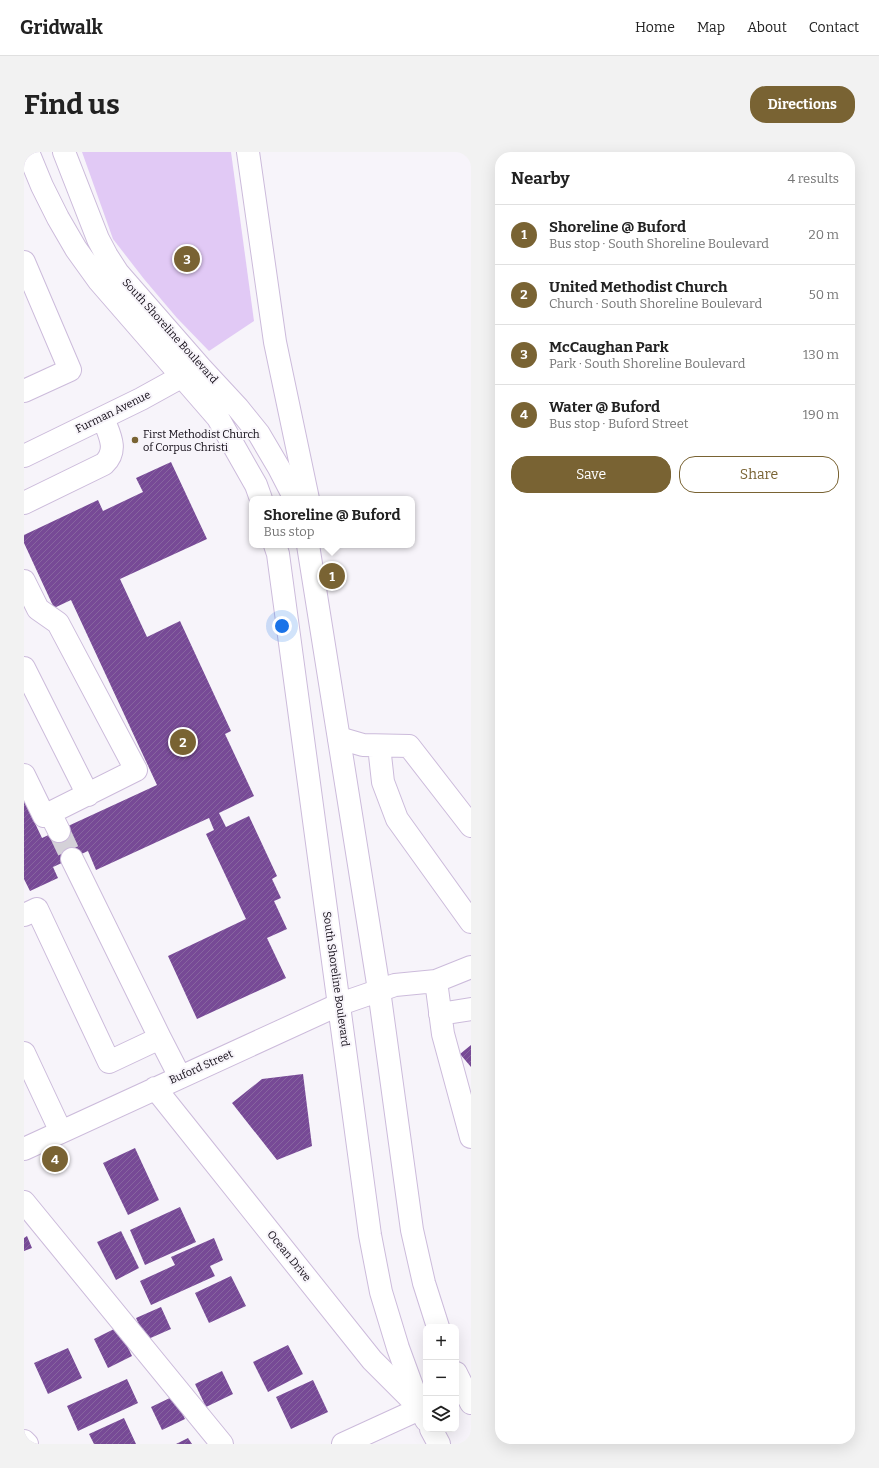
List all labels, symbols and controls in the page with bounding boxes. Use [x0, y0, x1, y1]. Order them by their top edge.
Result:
text: Gridwalk [20, 16, 103, 39]
text: Home [635, 19, 675, 36]
text: Map [697, 19, 725, 36]
text: About [747, 19, 787, 36]
text: Contact [809, 19, 859, 36]
button: Directions [750, 86, 855, 123]
text: Find us [24, 88, 120, 121]
text: Nearby [511, 168, 570, 189]
text: 4 results [787, 171, 839, 186]
text: Shoreline @ Buford [549, 218, 686, 236]
text: 1 [521, 227, 527, 242]
text: 20 m [809, 227, 839, 242]
text: Bus stop · South Shoreline Boulevard [549, 236, 769, 251]
pin: 3 [174, 244, 200, 274]
street label: South Shoreline Boulevard [120, 276, 221, 386]
text: United Methodist Church [549, 278, 727, 296]
text: 2 [520, 287, 528, 302]
text: 50 m [809, 287, 839, 302]
text: Church · South Shoreline Boulevard [549, 296, 762, 311]
text: McCaughan Park [549, 338, 669, 356]
text: 3 [520, 347, 528, 362]
text: 130 m [803, 347, 839, 362]
text: Park · South Shoreline Boulevard [549, 356, 745, 371]
street label: Furman Avenue [73, 388, 153, 436]
text: Water @ Buford [549, 398, 660, 416]
text: 4 [520, 407, 528, 422]
text: 190 m [803, 407, 839, 422]
text: Bus stop · Buford Street [549, 416, 689, 431]
place label: First Methodist Church of Corpus Christi [143, 428, 260, 454]
marker: First Methodist Church of Corpus Christi [130, 435, 140, 445]
button: Save [511, 456, 671, 493]
button: Share [679, 456, 839, 493]
popup [249, 496, 415, 548]
text: Shoreline @ Buford [264, 506, 400, 524]
text: Bus stop [264, 524, 315, 539]
pin: 1 [319, 561, 345, 591]
your location [272, 616, 292, 636]
pin: 2 [170, 727, 196, 757]
street label: South Shoreline Boulevard [320, 911, 352, 1048]
street label: Buford Street [167, 1047, 235, 1087]
pin: 4 [42, 1144, 68, 1174]
street label: Ocean Drive [264, 1228, 314, 1284]
map controls [423, 1324, 459, 1432]
button: + [423, 1324, 459, 1360]
button: − [423, 1360, 459, 1396]
button: layers [423, 1396, 459, 1432]

